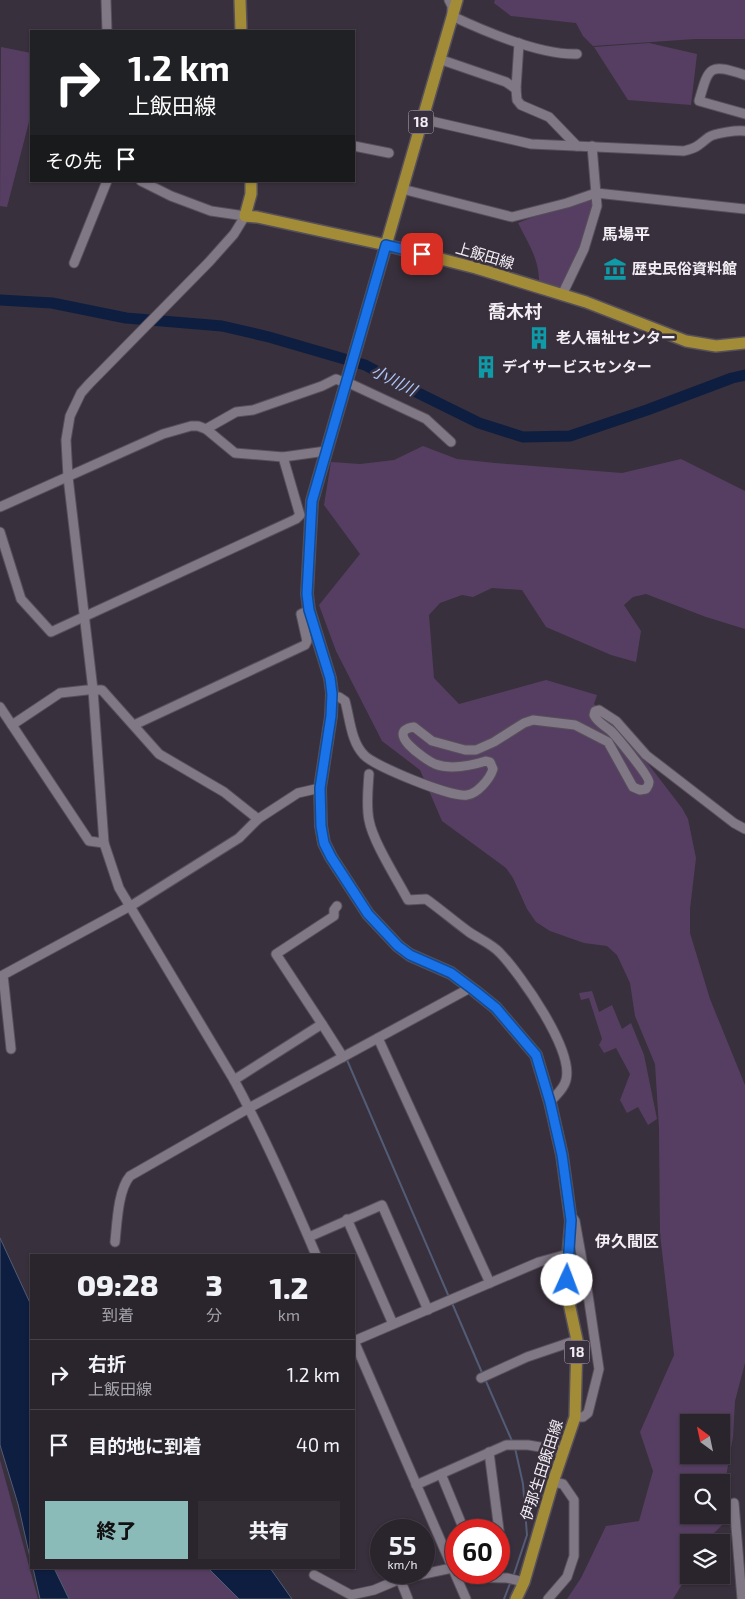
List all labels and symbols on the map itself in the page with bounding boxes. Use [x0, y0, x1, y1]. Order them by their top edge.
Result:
road number: 18 [408, 110, 434, 134]
district label: 馬場平 [602, 224, 650, 243]
pin [401, 233, 443, 275]
street label: 上飯田線 [454, 238, 517, 272]
museum icon: 歴史民俗資料館 [602, 256, 628, 282]
place label: 歴史民俗資料館 [632, 259, 737, 277]
district label: 喬木村 [488, 300, 542, 322]
building icon: 老人福祉センター [526, 325, 552, 351]
place label: 老人福祉センター [556, 328, 676, 346]
building icon: デイサービスセンター [473, 354, 499, 380]
place label: デイサービスセンター [502, 357, 652, 375]
water label: 小川川 [369, 360, 422, 400]
district label: 伊久間区 [594, 1231, 659, 1250]
position arrow [540, 1253, 592, 1305]
road number: 18 [564, 1340, 590, 1364]
north arrow [680, 1414, 730, 1464]
street label: 伊那生田飯田線 [516, 1417, 566, 1522]
speed limit sign: 60 [445, 1519, 510, 1584]

